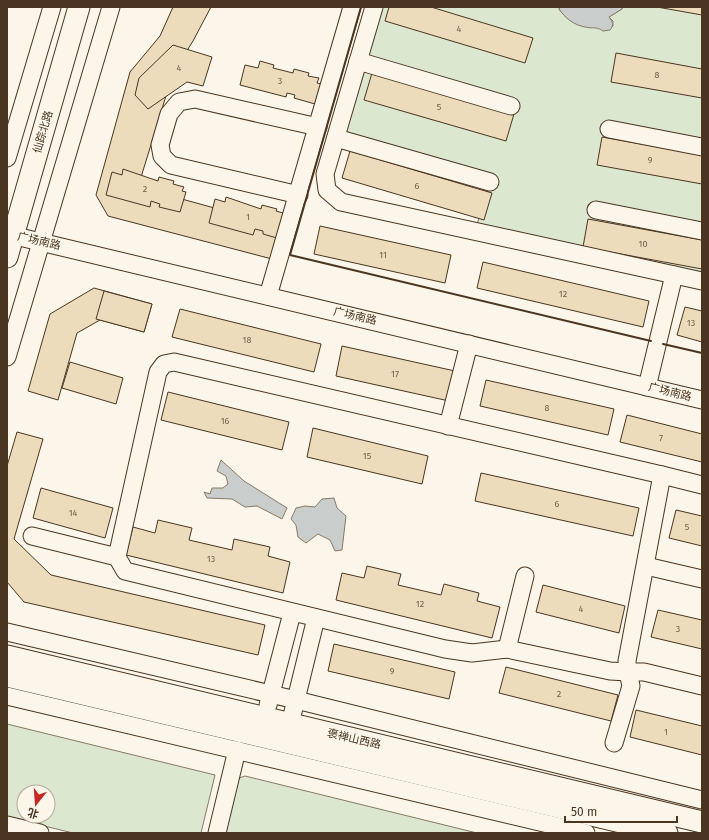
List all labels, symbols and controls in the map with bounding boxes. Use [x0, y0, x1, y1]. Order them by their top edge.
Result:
house number: 4 [457, 24, 462, 34]
house number: 4 [177, 63, 182, 73]
house number: 8 [655, 70, 660, 80]
house number: 3 [278, 76, 282, 86]
house number: 5 [437, 102, 442, 112]
street label: 仙踪北路 [31, 109, 55, 155]
house number: 9 [648, 155, 653, 165]
house number: 6 [415, 181, 420, 191]
house number: 2 [143, 184, 147, 194]
house number: 1 [246, 212, 250, 222]
street label: 广场南路 [16, 230, 62, 252]
house number: 10 [639, 239, 647, 249]
house number: 11 [379, 250, 387, 260]
house number: 12 [559, 289, 567, 299]
street label: 广场南路 [332, 305, 378, 327]
house number: 13 [687, 318, 695, 328]
house number: 18 [243, 335, 251, 345]
house number: 17 [391, 369, 399, 379]
street label: 广场南路 [647, 380, 693, 404]
house number: 8 [545, 403, 550, 413]
house number: 16 [221, 416, 230, 426]
house number: 7 [659, 433, 663, 443]
house number: 15 [363, 451, 372, 461]
house number: 6 [555, 499, 560, 509]
house number: 14 [69, 508, 78, 518]
house number: 5 [685, 522, 690, 532]
house number: 13 [207, 554, 215, 564]
house number: 12 [416, 599, 424, 609]
house number: 4 [579, 604, 584, 614]
house number: 3 [676, 624, 680, 634]
house number: 9 [390, 666, 395, 676]
house number: 2 [557, 689, 561, 699]
street label: 褒禅山西路 [326, 726, 382, 752]
house number: 1 [664, 727, 668, 737]
north arrow [16, 784, 56, 824]
scale bar [565, 798, 677, 824]
text: 北 [26, 805, 40, 821]
text: 50 m [571, 805, 597, 819]

